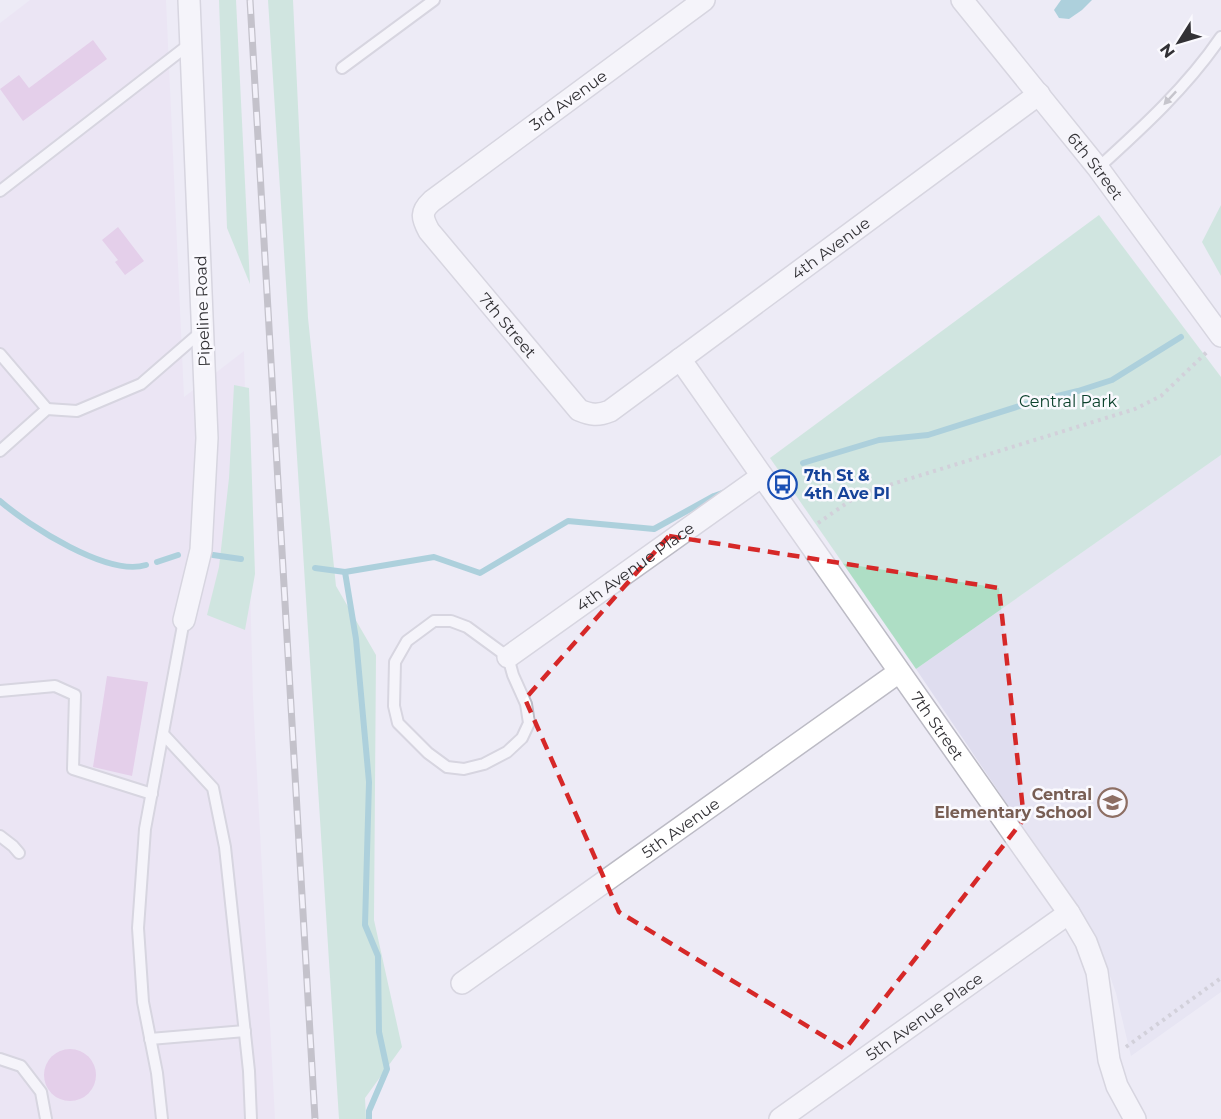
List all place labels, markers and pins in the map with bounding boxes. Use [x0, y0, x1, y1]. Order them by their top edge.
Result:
place label: 7th St & 4th Ave Pl [804, 466, 890, 503]
bus stop icon: 7th St & 4th Ave Pl [767, 468, 799, 500]
place label: Central Elementary School [934, 785, 1092, 822]
school or university icon: Central Elementary School [1097, 787, 1129, 819]

